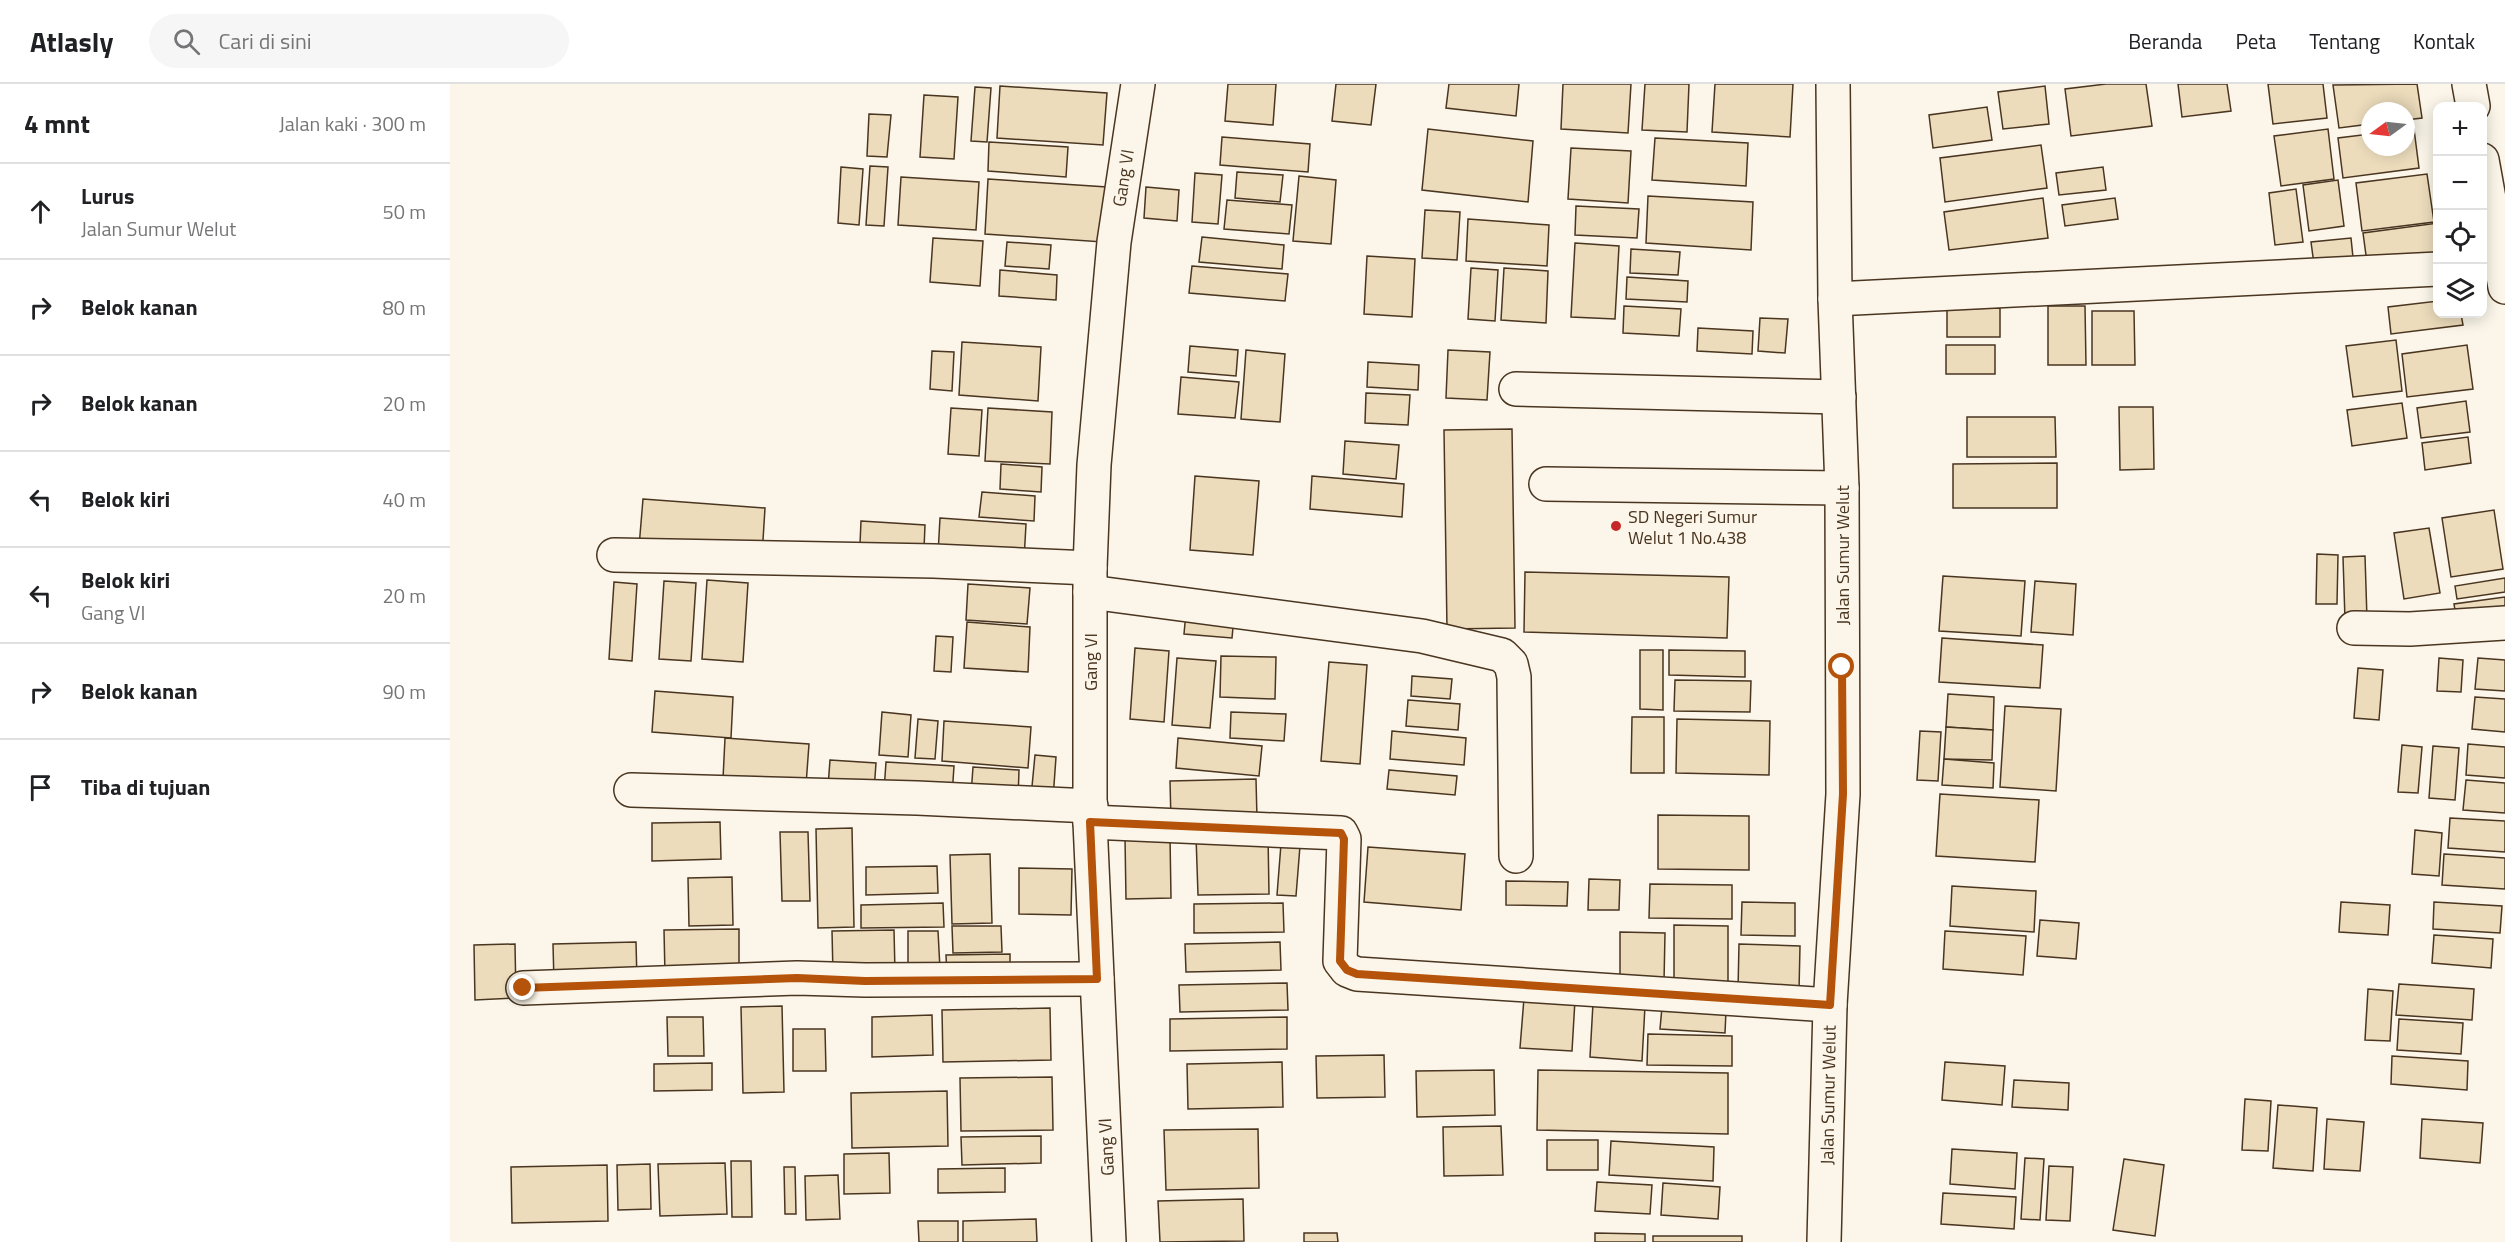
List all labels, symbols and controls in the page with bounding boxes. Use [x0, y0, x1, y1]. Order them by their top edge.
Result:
search box [149, 14, 569, 68]
text: Atlasly [30, 20, 113, 63]
text: Cari di sini [218, 24, 312, 58]
icon: search [170, 25, 203, 58]
text: Beranda [2128, 25, 2202, 57]
text: Peta [2235, 25, 2276, 57]
text: Tentang [2309, 25, 2380, 57]
text: Kontak [2413, 25, 2475, 57]
north arrow [2361, 102, 2415, 156]
map controls [2433, 102, 2487, 318]
button: + [2433, 102, 2487, 156]
text: 4 mnt [24, 104, 90, 143]
text: Jalan kaki · 300 m [279, 108, 426, 139]
street label: Gang VI [1105, 147, 1141, 209]
button: − [2433, 156, 2487, 210]
text: Lurus [81, 179, 134, 213]
icon: ahead [24, 195, 57, 228]
text: 50 m [382, 196, 426, 227]
button: locate [2433, 210, 2487, 264]
text: Jalan Sumur Welut [81, 213, 236, 244]
button: layers [2433, 264, 2487, 318]
text: Belok kanan [81, 290, 198, 324]
icon: right [24, 291, 57, 324]
text: 80 m [382, 292, 426, 323]
text: Belok kanan [81, 386, 198, 420]
icon: right [24, 387, 57, 420]
text: 20 m [382, 388, 426, 419]
text: Belok kiri [81, 482, 170, 516]
icon: left [24, 483, 57, 516]
text: 40 m [382, 484, 426, 515]
street label: Jalan Sumur Welut [1829, 484, 1856, 625]
place label: SD Negeri Sumur Welut 1 No.438 [1628, 503, 1757, 551]
marker: SD Negeri Sumur Welut 1 No.438 [1609, 519, 1623, 533]
text: Belok kiri [81, 563, 170, 597]
icon: left [24, 579, 57, 612]
text: 20 m [382, 580, 426, 611]
text: Gang VI [81, 597, 145, 628]
street label: Gang VI [1077, 633, 1104, 691]
route start [1828, 653, 1854, 679]
text: Belok kanan [81, 674, 198, 708]
icon: right [24, 675, 57, 708]
text: 90 m [382, 676, 426, 707]
text: Tiba di tujuan [81, 770, 210, 804]
icon: arrive [24, 771, 57, 804]
route end [509, 974, 535, 1000]
street label: Jalan Sumur Welut [1813, 1024, 1843, 1165]
street label: Gang VI [1091, 1117, 1121, 1177]

